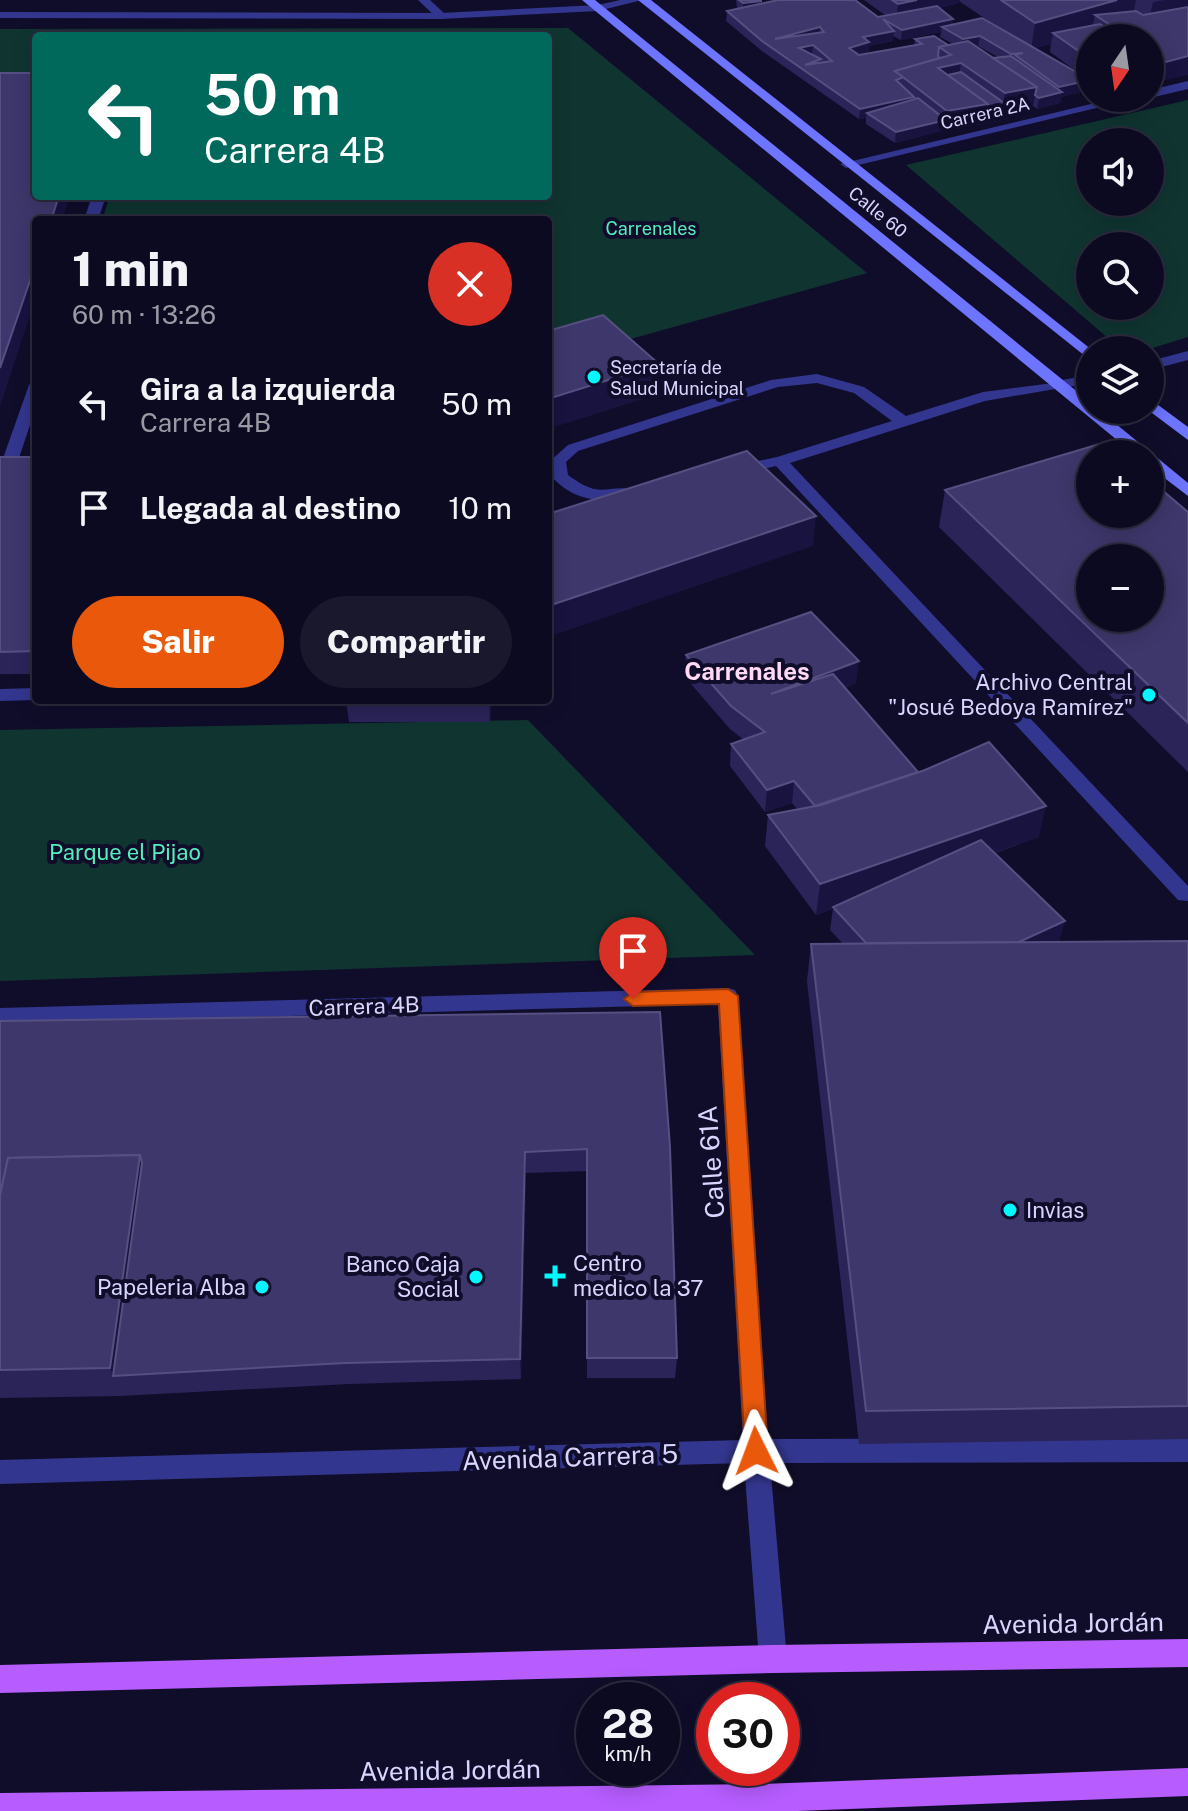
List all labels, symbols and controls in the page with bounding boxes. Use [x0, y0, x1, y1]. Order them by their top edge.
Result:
north arrow [1076, 24, 1164, 112]
map controls [1076, 24, 1164, 632]
text: 50 m [204, 62, 341, 128]
icon: left [72, 64, 176, 168]
street label: Carrera 2A [938, 92, 1032, 133]
button: sound [1076, 128, 1164, 216]
text: Carrera 4B [204, 129, 386, 171]
street label: Calle 60 [845, 182, 911, 242]
park label: Carrenales [606, 218, 696, 239]
button: search [1076, 232, 1164, 320]
text: 1 min [72, 240, 189, 297]
button: close [428, 242, 512, 326]
text: 60 m · 13:26 [72, 299, 216, 330]
button: layers [1076, 336, 1164, 424]
place label: Secretaría de Salud Municipal [610, 357, 744, 399]
marker: Secretaría de Salud Municipal [585, 368, 603, 386]
text: Gira a la izquierda [140, 371, 396, 407]
icon: left [72, 382, 116, 426]
text: 50 m [441, 386, 512, 422]
text: Carrera 4B [140, 407, 271, 438]
button: + [1076, 440, 1164, 528]
icon: arrive [72, 486, 116, 530]
text: Llegada al destino [140, 490, 401, 526]
text: 10 m [448, 490, 512, 526]
button: − [1076, 544, 1164, 632]
button: Salir [72, 596, 284, 688]
button: Compartir [300, 596, 512, 688]
district label: Carrenales [684, 657, 810, 685]
place label: Archivo Central "Josué Bedoya Ramírez" [888, 669, 1133, 720]
marker: Archivo Central "Josué Bedoya Ramírez" [1140, 686, 1158, 704]
park label: Parque el Pijao [49, 839, 201, 865]
pin [599, 917, 667, 999]
icon: arrive [611, 929, 655, 973]
street label: Carrera 4B [308, 991, 420, 1021]
street label: Calle 61A [692, 1105, 730, 1219]
place label: Invias [1026, 1197, 1084, 1223]
marker: Invias [1001, 1201, 1019, 1219]
place label: Centro medico la 37 [573, 1250, 703, 1301]
place label: Banco Caja Social [346, 1251, 460, 1302]
marker: Centro medico la 37 [544, 1265, 566, 1287]
marker: Banco Caja Social [467, 1268, 485, 1286]
place label: Papeleria Alba [97, 1274, 246, 1300]
marker: Papeleria Alba [253, 1278, 271, 1296]
position arrow [714, 1409, 798, 1493]
street label: Avenida Carrera 5 [461, 1438, 679, 1476]
street label: Avenida Jordán [982, 1606, 1164, 1640]
speed limit sign: 30 [696, 1682, 800, 1786]
text: 28 [602, 1700, 654, 1747]
text: km/h [604, 1742, 652, 1766]
street label: Avenida Jordán [359, 1753, 541, 1787]

